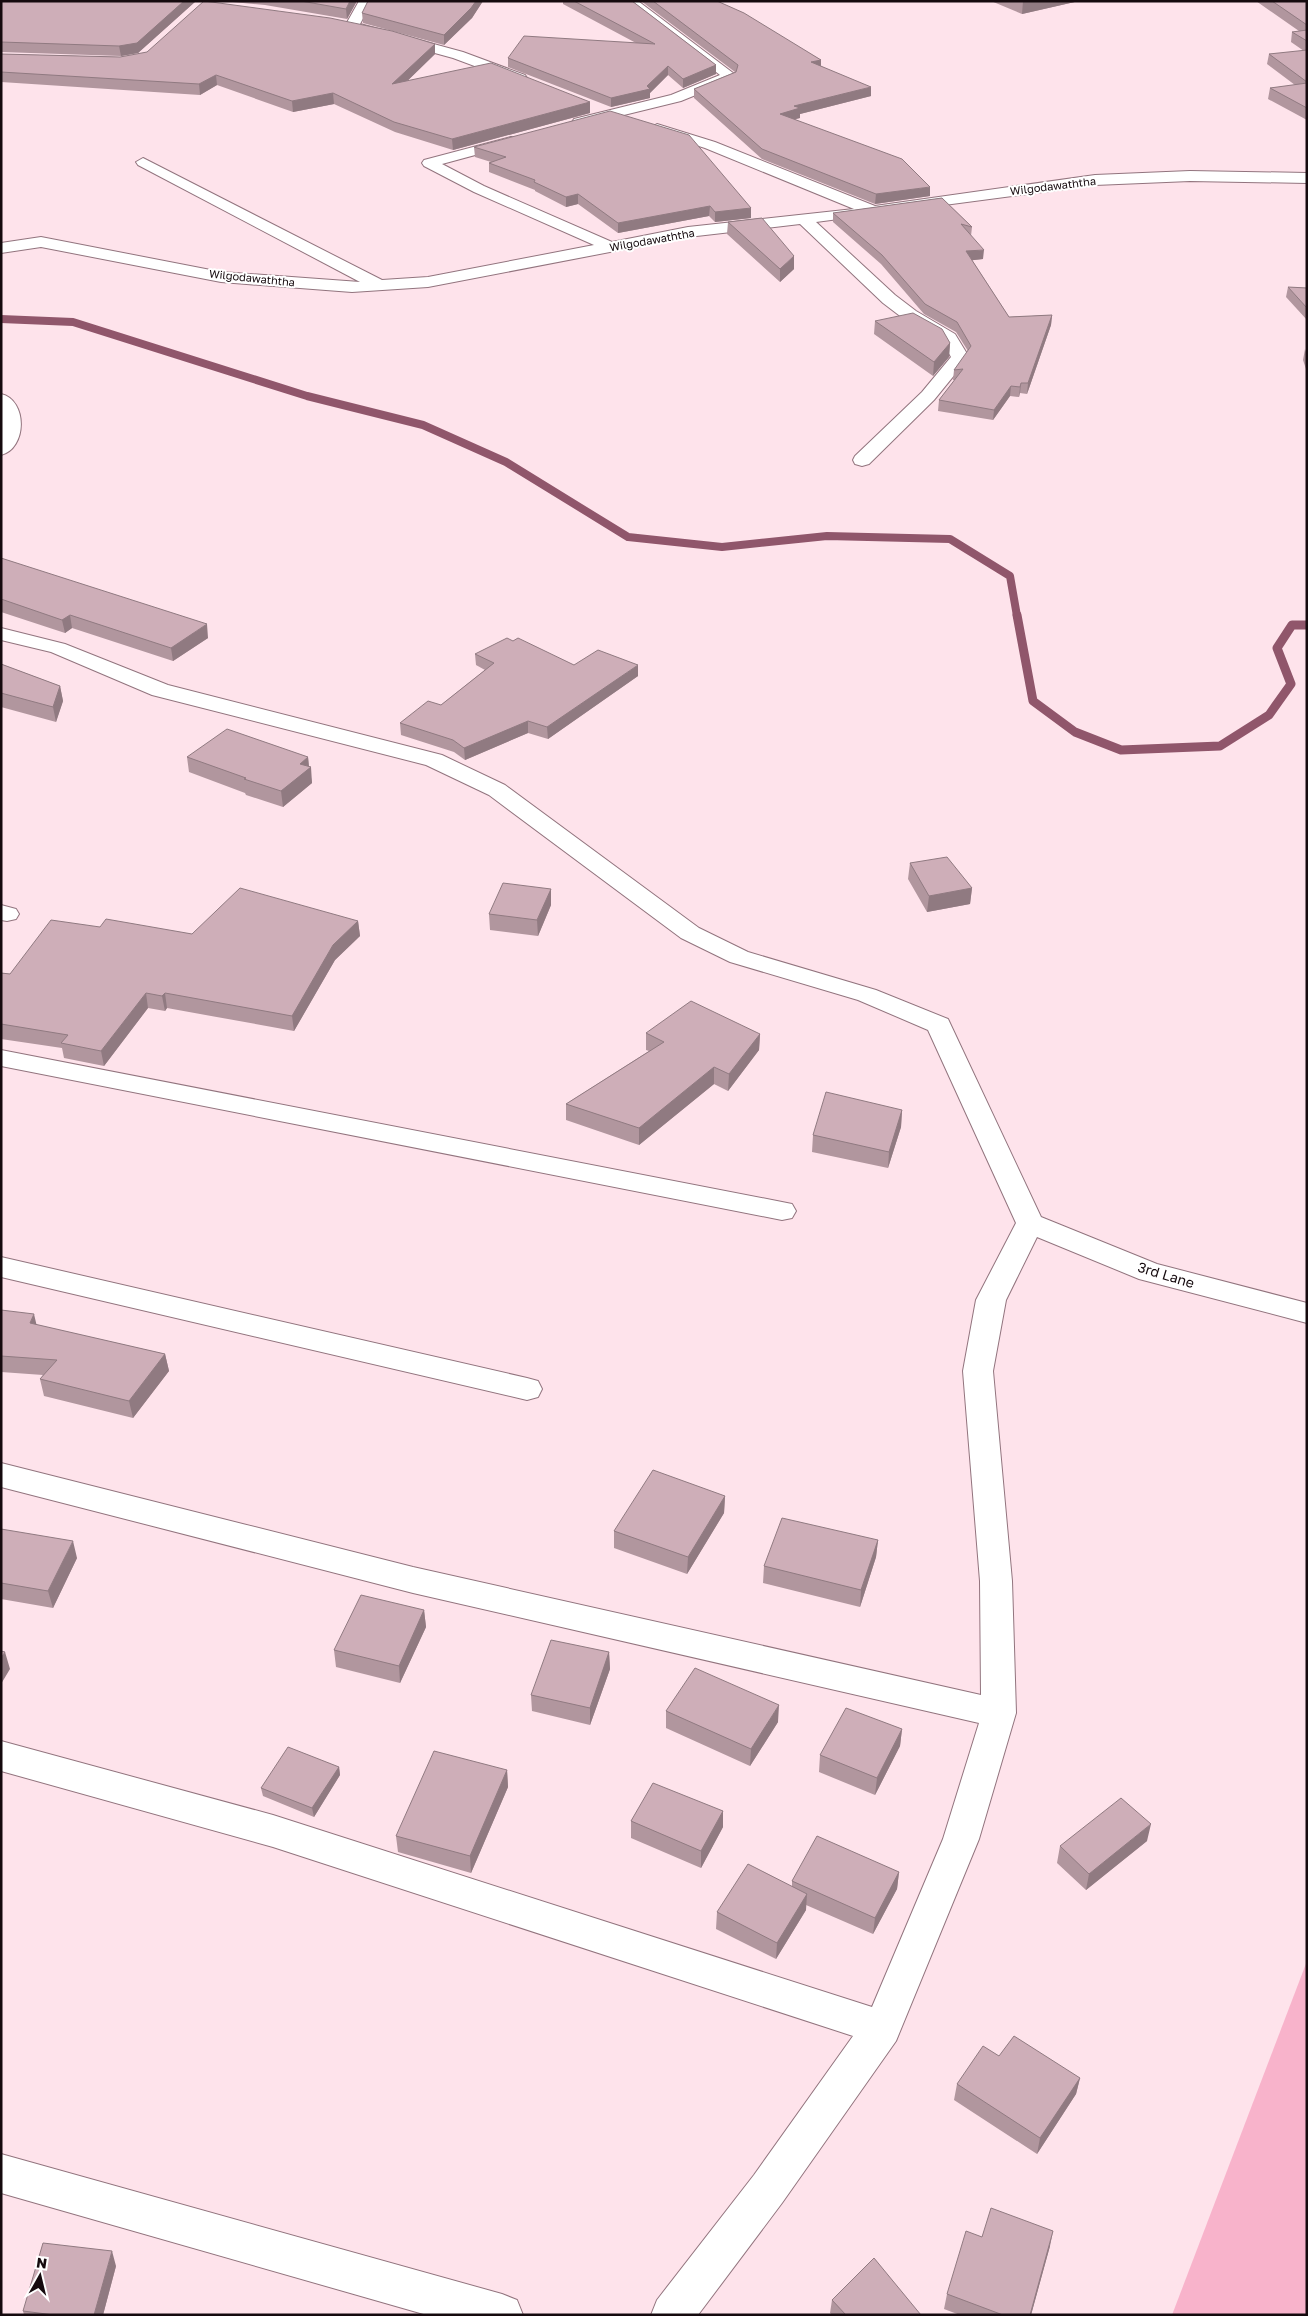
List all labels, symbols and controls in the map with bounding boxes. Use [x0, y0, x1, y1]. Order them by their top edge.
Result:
street label: Wilgodawaththa [1009, 174, 1097, 197]
street label: Wilgodawaththa [608, 226, 696, 253]
street label: Wilgodawaththa [208, 267, 296, 288]
street label: 3rd Lane [1136, 1258, 1197, 1291]
north arrow [15, 2251, 65, 2301]
text: N [35, 2253, 48, 2272]

